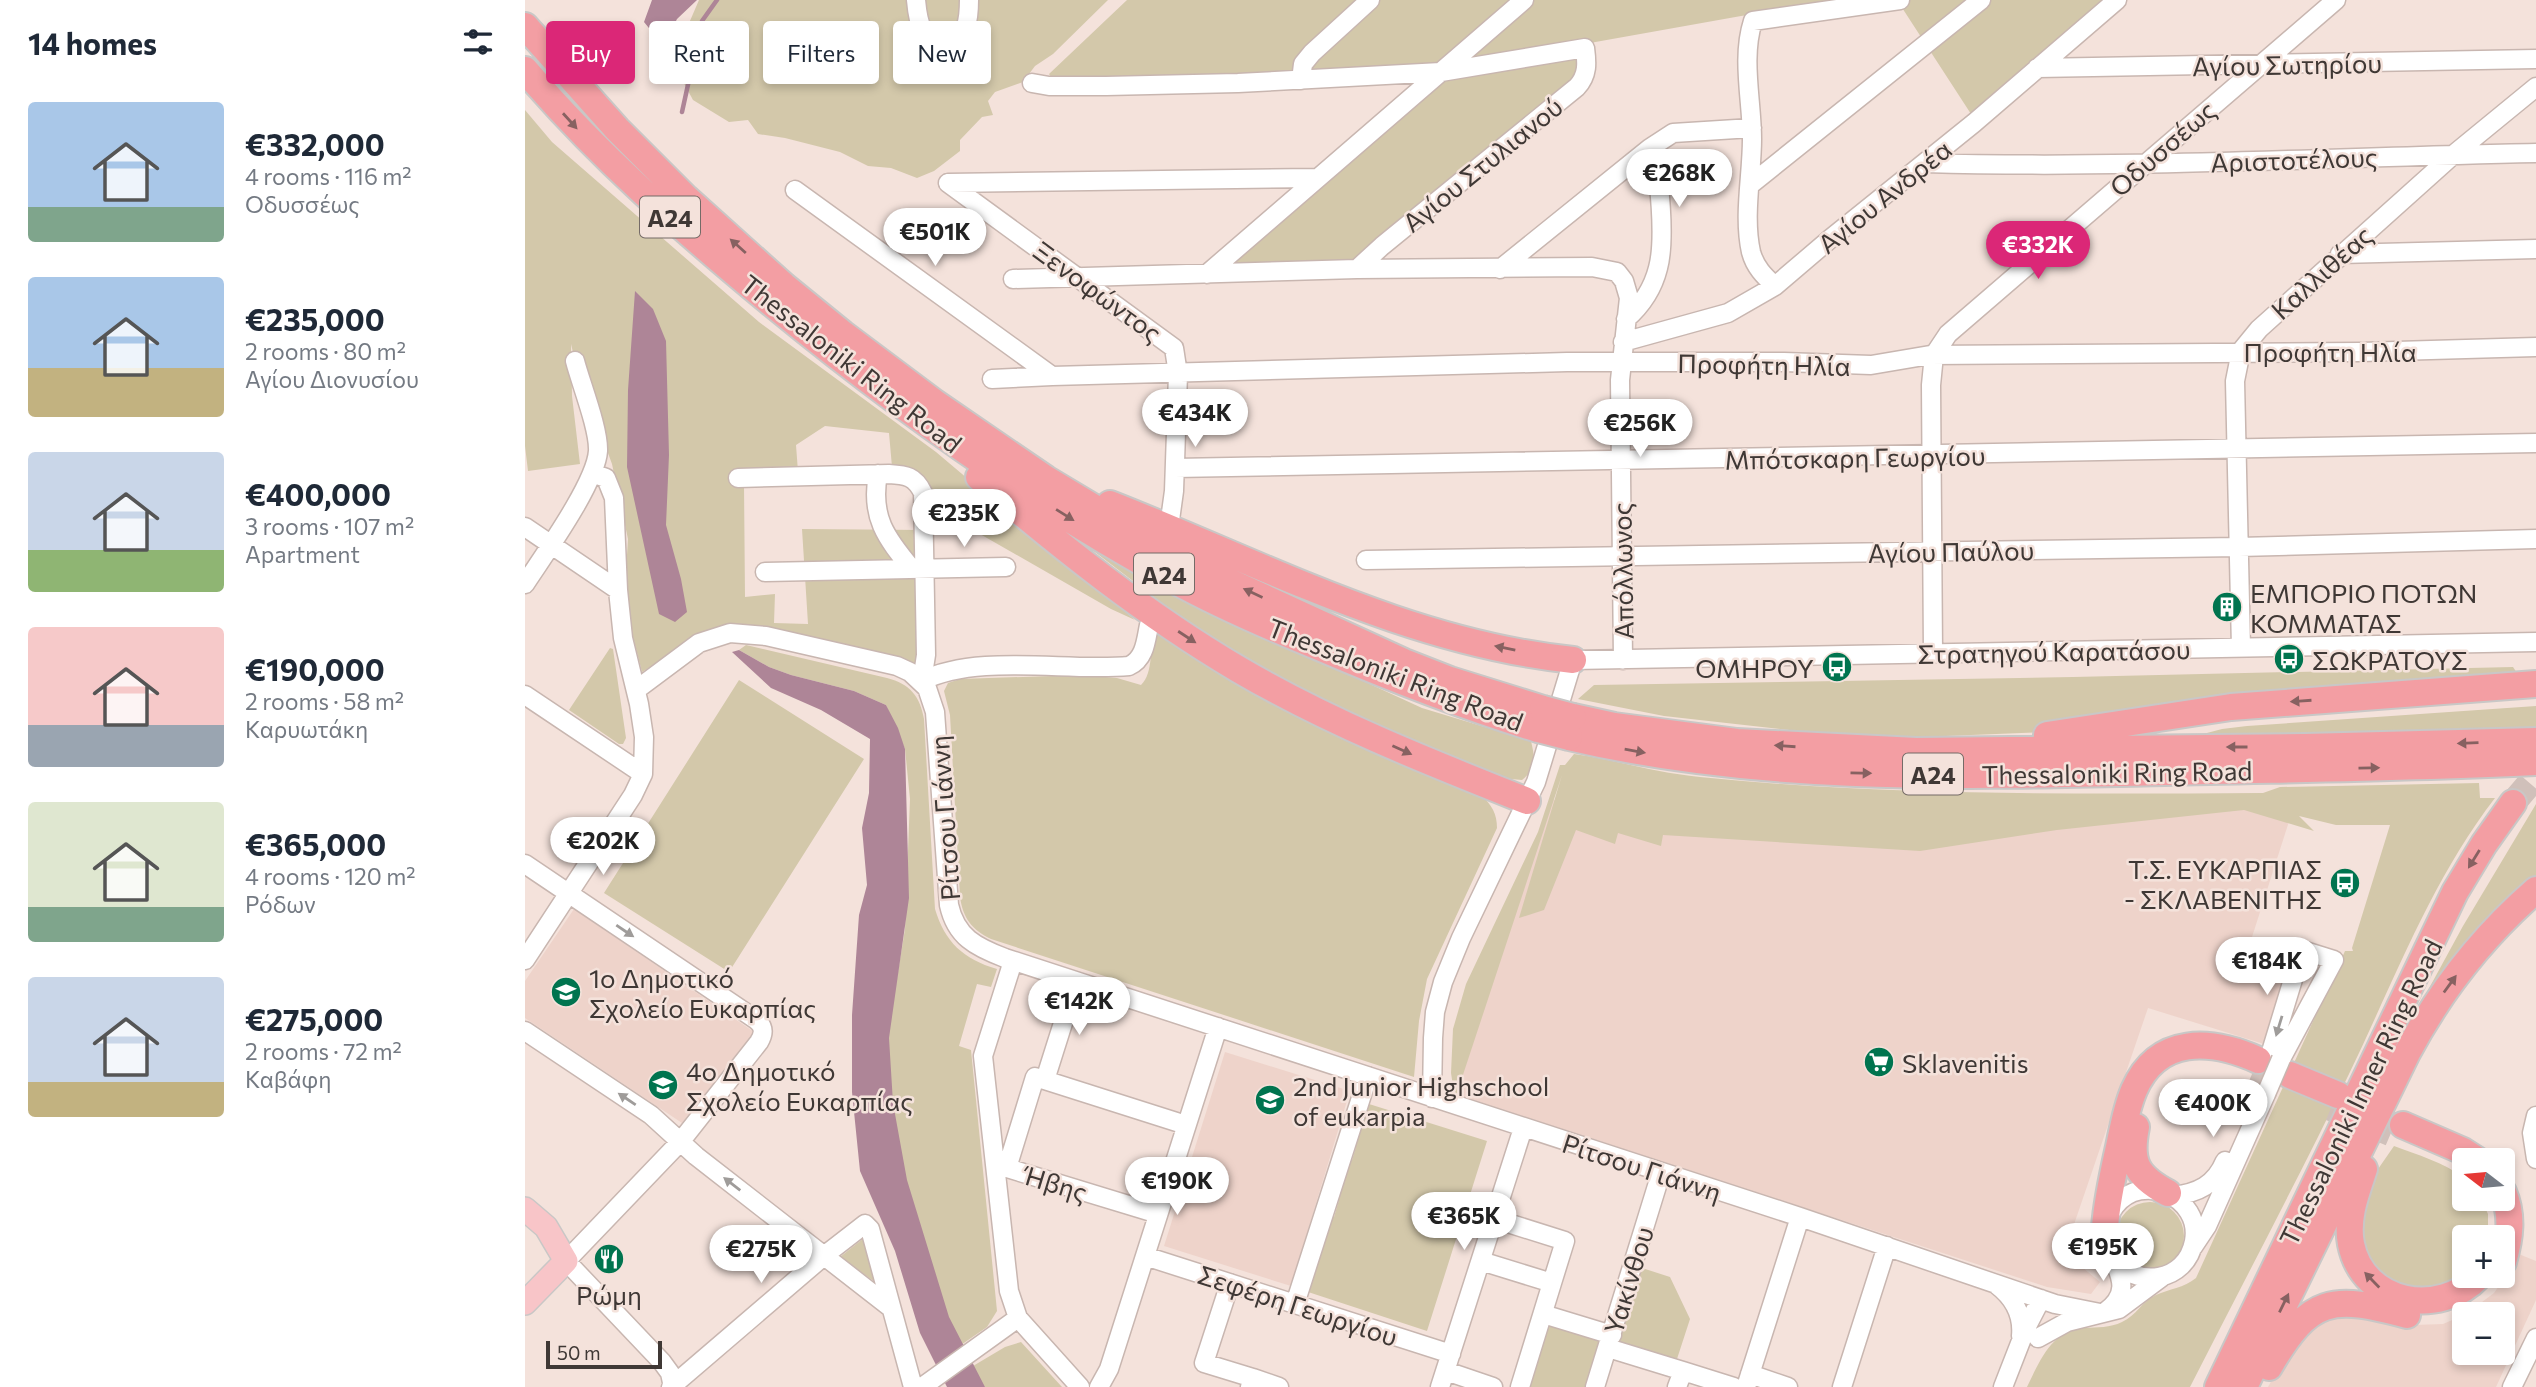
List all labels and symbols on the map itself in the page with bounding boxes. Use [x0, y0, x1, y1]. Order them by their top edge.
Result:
street label: Αγίου Σωτηρίου [2192, 47, 2382, 81]
street label: Αγίου Στυλιανού [1396, 90, 1568, 238]
street label: Οδυσσέως [2103, 94, 2221, 202]
one-way arrow [562, 112, 578, 130]
street label: Αγίου Ανδρέα [1811, 133, 1957, 259]
street label: Αριστοτέλους [2210, 141, 2378, 177]
pin: €268K [1630, 150, 1728, 209]
road number: Α24 [640, 196, 700, 238]
pin: €501K [886, 208, 984, 268]
street label: Καλλιθέας [2264, 219, 2378, 325]
pin: €332K [1989, 222, 2087, 281]
street label: Ξενοφώντος [1028, 234, 1168, 348]
one-way arrow [730, 238, 747, 254]
street label: Thessaloniki Ring Road [736, 267, 968, 459]
street label: Προφήτη Ηλία [2243, 336, 2417, 367]
street label: Προφήτη Ηλία [1677, 347, 1851, 381]
pin: €434K [1146, 390, 1244, 449]
pin: €256K [1591, 400, 1689, 459]
street label: Μπότσκαρη Γεωργίου [1724, 439, 1986, 475]
pin: €235K [915, 490, 1013, 549]
street label: Απόλλωνος [1605, 502, 1639, 640]
one-way arrow [1055, 509, 1074, 522]
street label: Αγίου Παύλου [1868, 534, 2034, 568]
road number: Α24 [1134, 554, 1194, 594]
place label: ΕΜΠΟΡΙΟ ΠΟΤΩΝ ΚΟΜΜΑΤΑΣ [2250, 577, 2477, 638]
one-way arrow [1243, 587, 1263, 599]
building icon: ΕΜΠΟΡΙΟ ΠΟΤΩΝ ΚΟΜΜΑΤΑΣ [2210, 590, 2244, 624]
street label: Thessaloniki Ring Road [1264, 611, 1528, 737]
one-way arrow [1177, 630, 1196, 643]
street label: Στρατηγού Καρατάσου [1917, 633, 2191, 669]
bus stop icon: ΣΩΚΡΑΤΟΥΣ [2272, 642, 2306, 676]
one-way arrow [1494, 643, 1516, 654]
place label: ΣΩΚΡΑΤΟΥΣ [2312, 644, 2468, 675]
bus stop icon: ΟΜΗΡΟΥ [1820, 650, 1854, 684]
place label: ΟΜΗΡΟΥ [1695, 652, 1814, 683]
one-way arrow [2290, 696, 2312, 707]
street label: Ρίτσου Γιάννη [923, 735, 965, 901]
one-way arrow [2457, 738, 2479, 749]
one-way arrow [1774, 740, 1796, 751]
one-way arrow [2226, 742, 2248, 753]
one-way arrow [1392, 744, 1412, 756]
one-way arrow [1624, 746, 1646, 757]
road number: Α24 [1903, 754, 1963, 794]
street label: Thessaloniki Ring Road [1981, 754, 2253, 790]
one-way arrow [2358, 762, 2380, 774]
one-way arrow [1851, 767, 1873, 778]
pin: €202K [554, 818, 652, 877]
one-way arrow [2468, 849, 2481, 868]
place label: Τ.Σ. ΕΥΚΑΡΠΙΑΣ - ΣΚΛΑΒΕΝΙΤΗΣ [2124, 853, 2322, 914]
bus stop icon: Τ.Σ. ΕΥΚΑΡΠΙΑΣ - ΣΚΛΑΒΕΝΙΤΗΣ [2328, 866, 2362, 900]
one-way arrow [616, 924, 634, 938]
street label: Thessaloniki Inner Ring Road [2272, 934, 2448, 1250]
pin: €184K [2218, 937, 2316, 997]
place label: 1ο Δημοτικό Σχολείο Ευκαρπίας [589, 962, 816, 1023]
school or university icon: 1ο Δημοτικό Σχολείο Ευκαρπίας [549, 975, 583, 1009]
one-way arrow [2443, 975, 2457, 993]
pin: €142K [1030, 978, 1128, 1037]
one-way arrow [2273, 1016, 2283, 1037]
supermarket icon: Sklavenitis [1862, 1045, 1896, 1079]
place label: Sklavenitis [1902, 1047, 2029, 1078]
place label: 4ο Δημοτικό Σχολείο Ευκαρπίας [686, 1055, 913, 1116]
school or university icon: 4ο Δημοτικό Σχολείο Ευκαρπίας [646, 1068, 680, 1102]
place label: 2nd Junior Highschool of eukarpia [1293, 1070, 1549, 1131]
pin: €400K [2164, 1080, 2262, 1139]
school or university icon: 2nd Junior Highschool of eukarpia [1253, 1083, 1287, 1117]
one-way arrow [618, 1092, 636, 1106]
street label: Ρίτσου Γιάννη [1559, 1127, 1725, 1207]
north arrow [2452, 1148, 2515, 1211]
street label: Ήβης [1018, 1158, 1091, 1207]
pin: €190K [1128, 1158, 1226, 1217]
one-way arrow [723, 1176, 741, 1191]
pin: €365K [1415, 1192, 1513, 1252]
street label: Υακίνθου [1597, 1223, 1659, 1337]
pin: €195K [2054, 1224, 2152, 1283]
pin: €275K [712, 1226, 810, 1285]
restaurant icon: Ρώμη [592, 1242, 626, 1276]
street label: Σεφέρη Γεωργίου [1194, 1258, 1402, 1352]
one-way arrow [2363, 1271, 2380, 1288]
place label: Ρώμη [576, 1279, 642, 1310]
one-way arrow [2279, 1293, 2290, 1313]
scale bar [546, 1338, 661, 1370]

